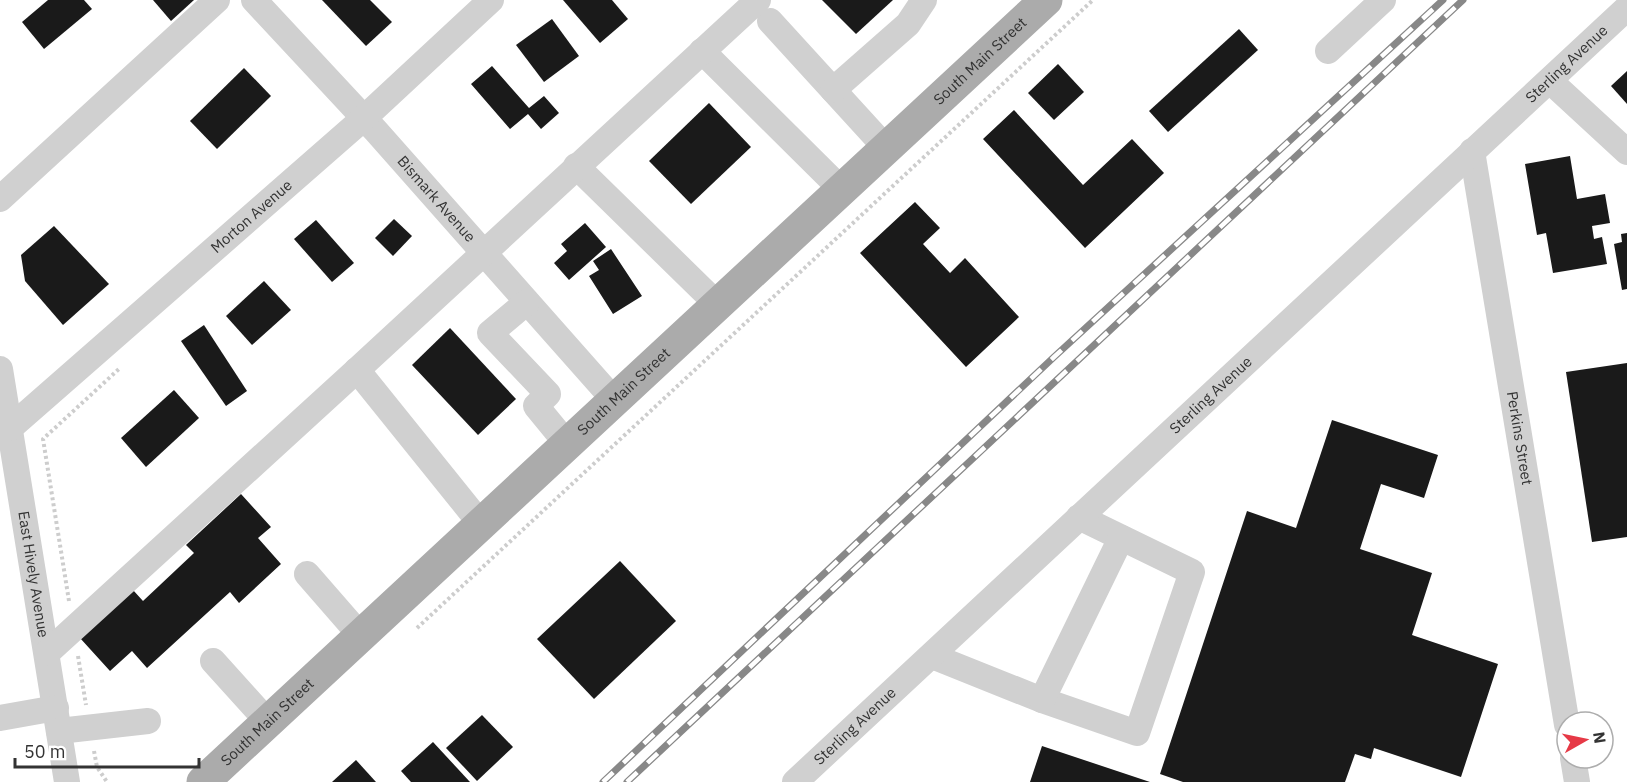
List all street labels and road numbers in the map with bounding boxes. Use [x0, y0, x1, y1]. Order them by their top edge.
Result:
street label: South Main Street [929, 13, 1030, 109]
street label: Sterling Avenue [1521, 21, 1612, 107]
street label: Bismark Avenue [393, 152, 480, 246]
street label: Morton Avenue [207, 175, 296, 257]
street label: South Main Street [573, 343, 674, 439]
street label: Sterling Avenue [1165, 352, 1256, 438]
street label: Perkins Street [1503, 390, 1537, 486]
street label: East Hively Avenue [14, 510, 53, 639]
street label: South Main Street [217, 674, 318, 770]
street label: Sterling Avenue [810, 683, 900, 769]

